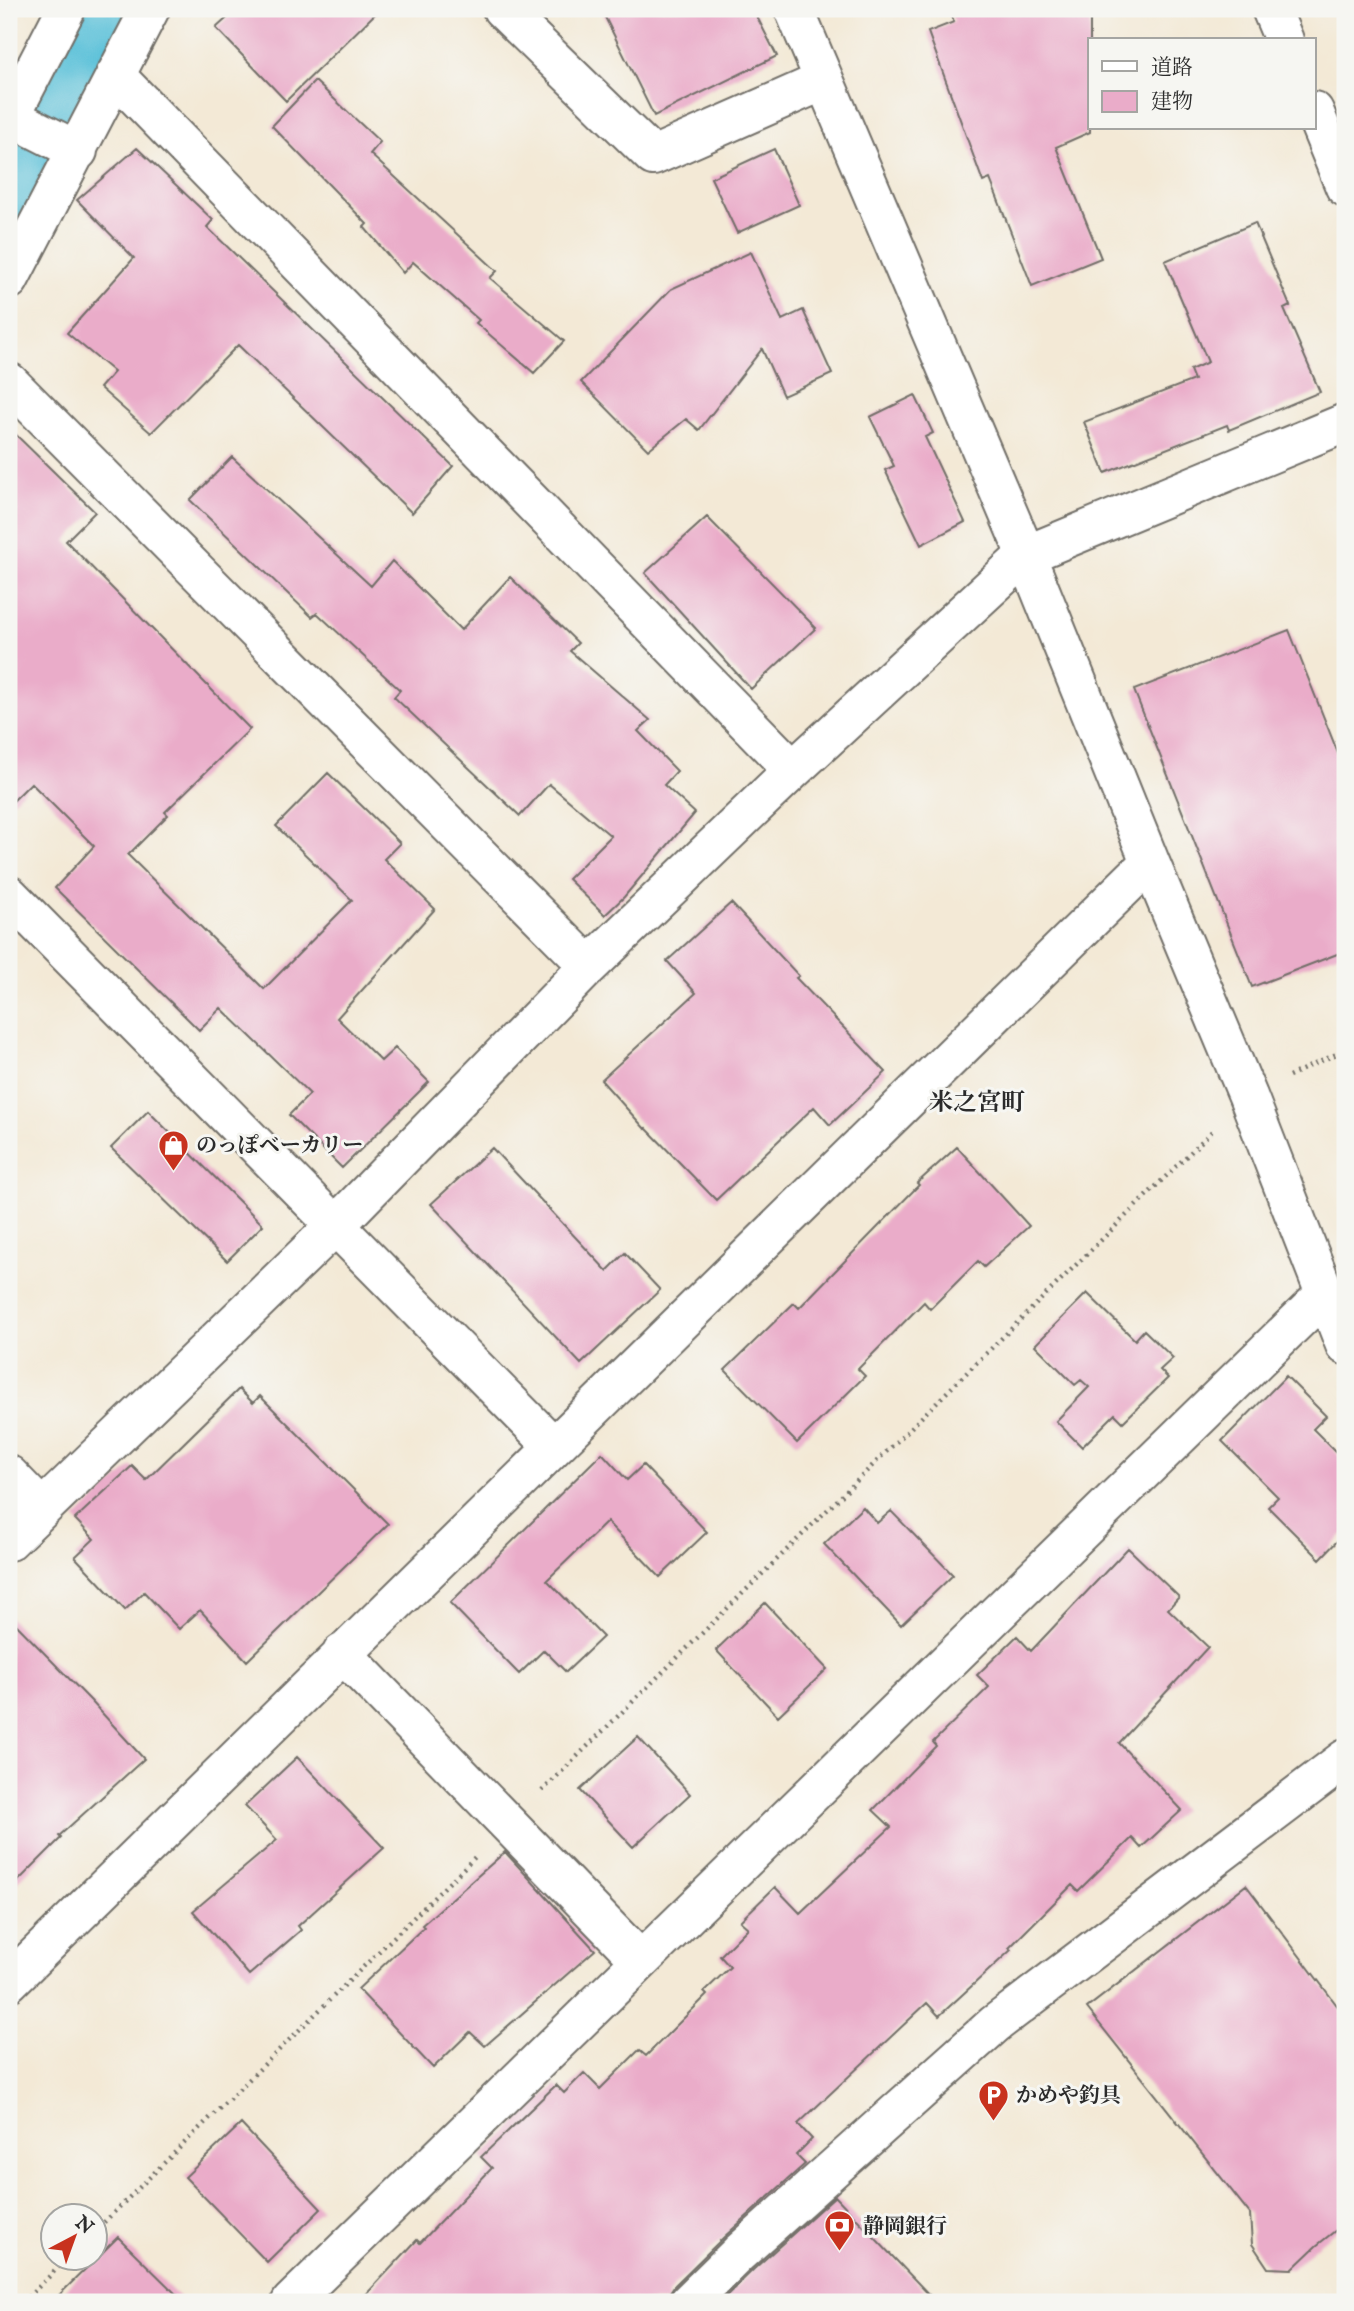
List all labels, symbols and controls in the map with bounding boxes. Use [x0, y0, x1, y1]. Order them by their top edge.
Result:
legend [1088, 38, 1316, 130]
text: 道路 [1151, 55, 1193, 82]
text: 建物 [1151, 89, 1193, 116]
district label: 米之宮町 [929, 1088, 1025, 1119]
shop icon: のっぽベーカリー [156, 1128, 190, 1172]
place label: のっぽベーカリー [196, 1133, 363, 1160]
parking icon: かめや釣具 [976, 2078, 1010, 2122]
place label: かめや釣具 [1016, 2083, 1121, 2110]
north arrow [38, 2202, 108, 2272]
bank icon: 静岡銀行 [823, 2209, 857, 2253]
text: N [69, 2211, 98, 2240]
place label: 静岡銀行 [863, 2214, 947, 2241]

